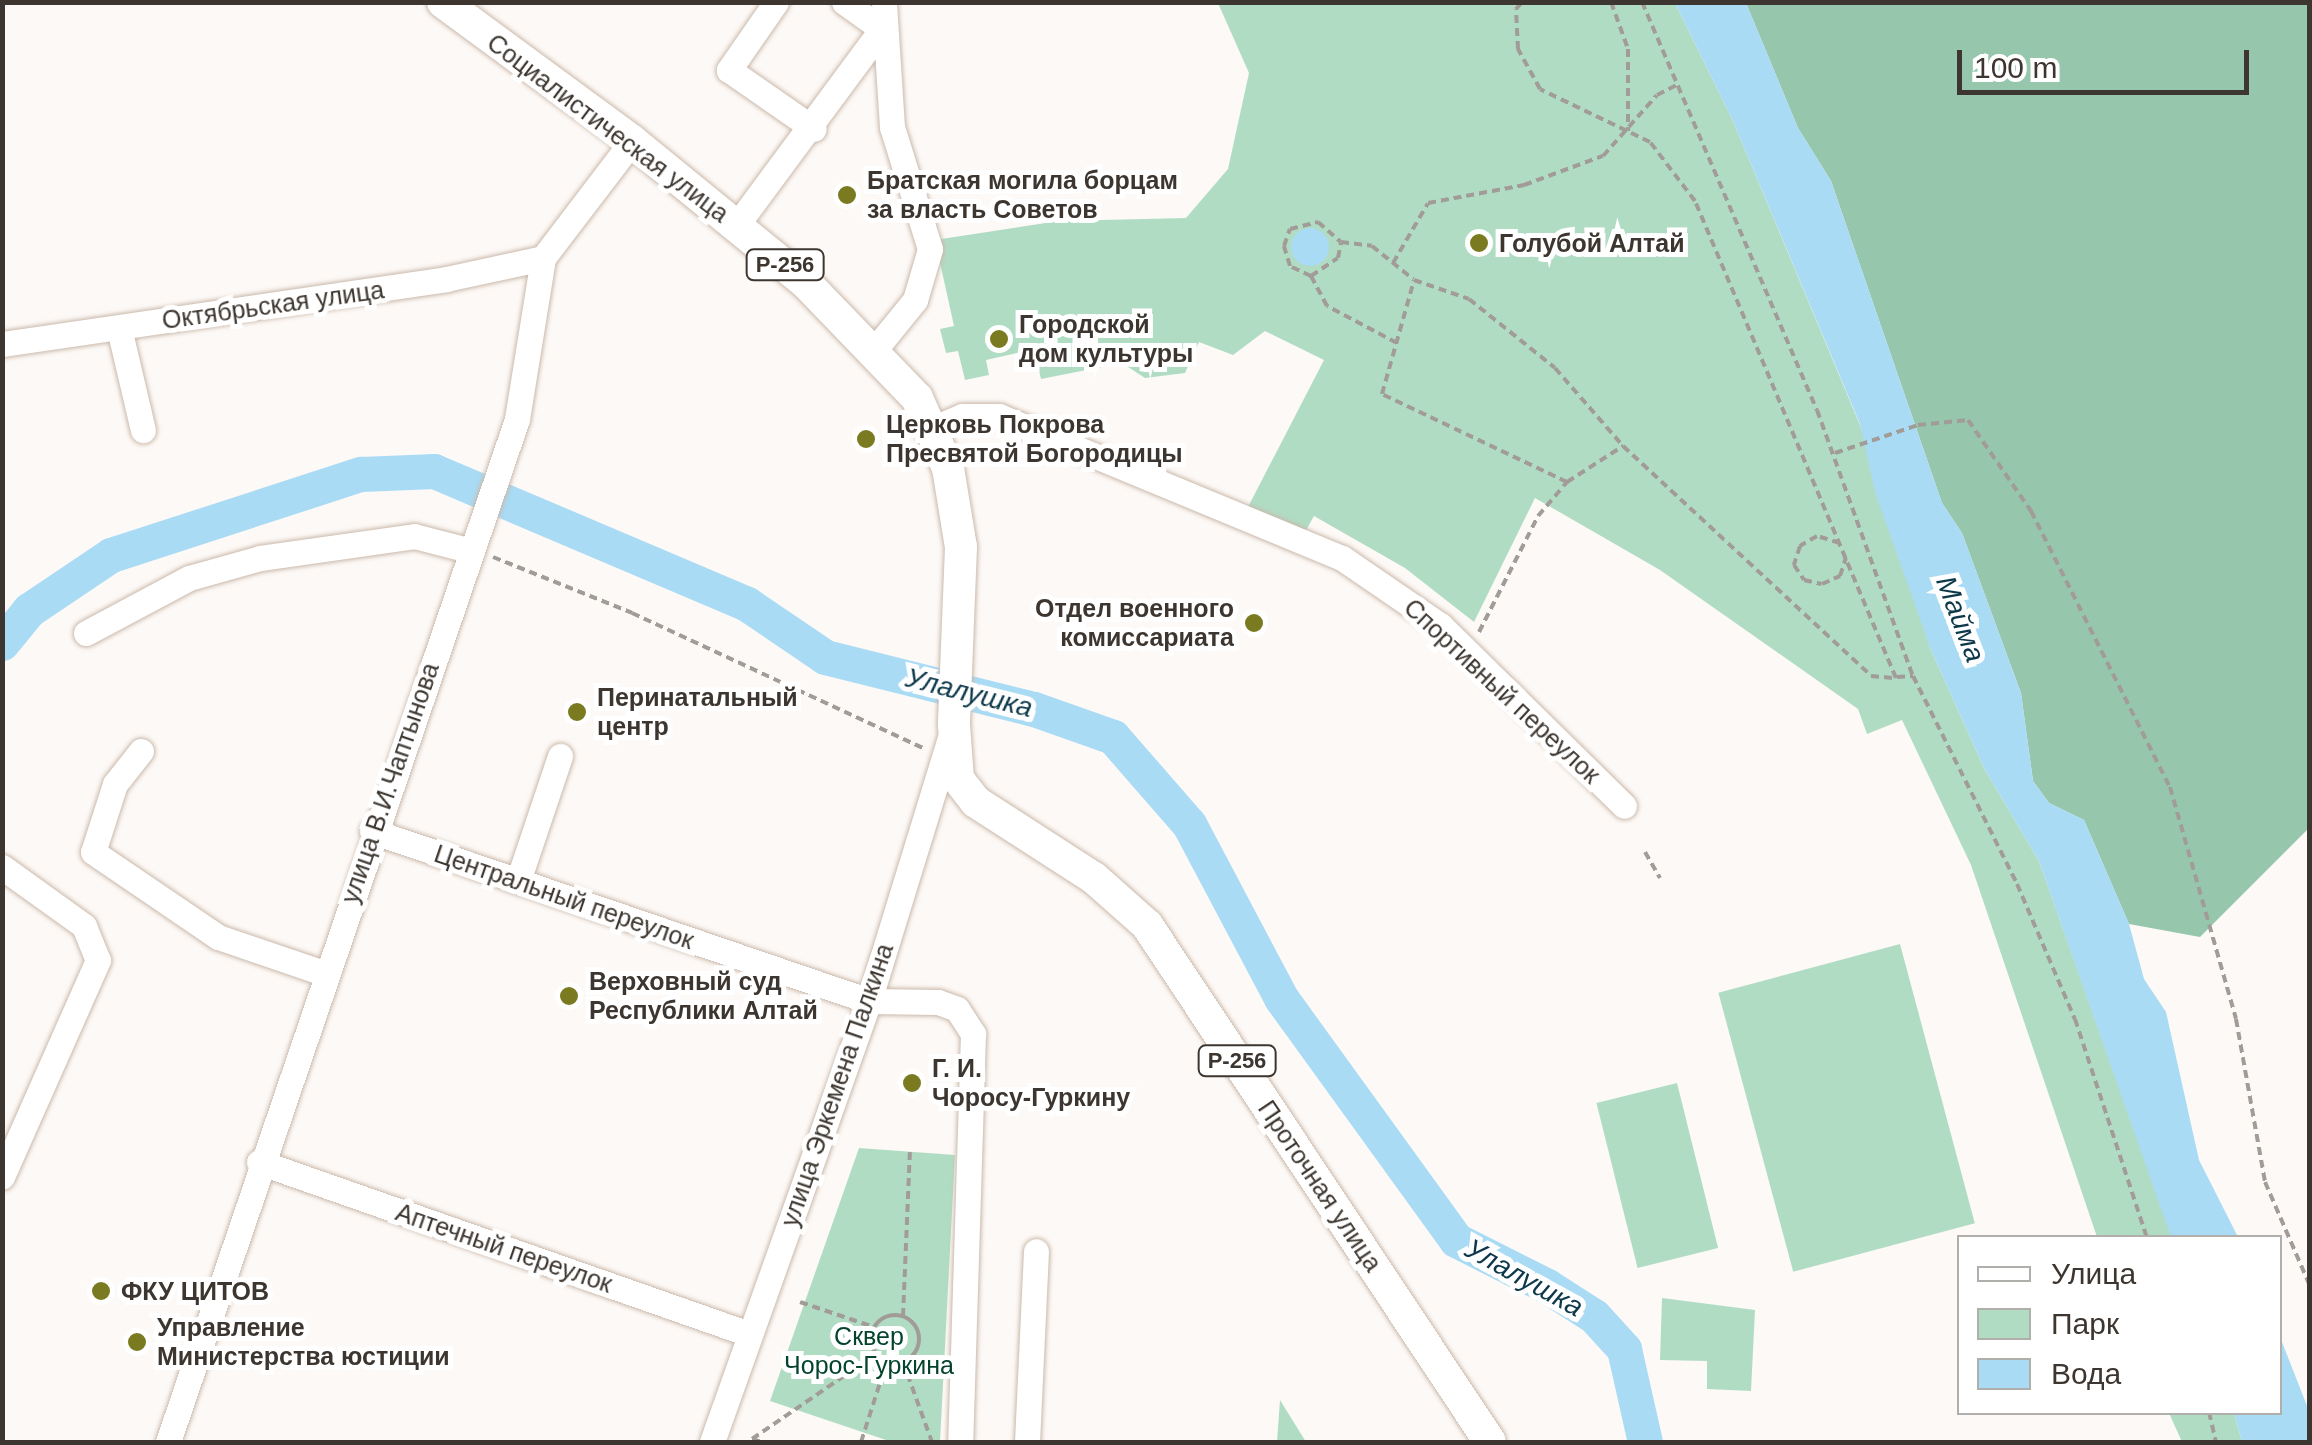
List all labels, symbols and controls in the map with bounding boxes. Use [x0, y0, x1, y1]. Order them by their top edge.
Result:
street label: Социалистическая улица [481, 27, 735, 229]
scale bar [1962, 30, 2254, 92]
text: 100 m [1974, 51, 2057, 84]
place label: Братская могила борцам за власть Советов [867, 166, 1178, 225]
marker: Братская могила борцам за власть Советов [836, 184, 858, 206]
place label: Голубой Алтай [1499, 228, 1685, 258]
marker: Голубой Алтай [1468, 232, 1490, 254]
road number: Р-256 [745, 248, 825, 282]
street label: Октябрьская улица [160, 275, 386, 335]
place label: Городской дом культуры [1019, 310, 1193, 369]
marker: Городской дом культуры [988, 328, 1010, 350]
place label: Церковь Покрова Пресвятой Богородицы [886, 410, 1183, 469]
marker: Церковь Покрова Пресвятой Богородицы [855, 428, 877, 450]
water label: Майма [1928, 571, 1992, 667]
street label: Спортивный переулок [1398, 592, 1606, 790]
place label: Отдел военного комиссариата [1035, 594, 1234, 653]
marker: Отдел военного комиссариата [1243, 612, 1265, 634]
street label: улица В.И.Чаптынова [335, 659, 445, 907]
water label: Улалушка [902, 661, 1036, 725]
place label: Перинатальный центр [597, 683, 798, 742]
marker: Перинатальный центр [566, 701, 588, 723]
street label: Центральный переулок [430, 838, 698, 956]
street label: улица Эркемена Палкина [774, 939, 900, 1231]
place label: Верховный суд Республики Алтай [589, 967, 818, 1026]
marker: Верховный суд Республики Алтай [558, 985, 580, 1007]
road number: Р-256 [1197, 1044, 1277, 1078]
place label: Г. И. Чоросу-Гуркину [932, 1054, 1130, 1113]
marker: Г. И. Чоросу-Гуркину [901, 1072, 923, 1094]
street label: Проточная улица [1252, 1095, 1388, 1277]
street label: Аптечный переулок [392, 1197, 616, 1299]
water label: Улалушка [1459, 1232, 1589, 1324]
legend [1957, 1235, 2282, 1415]
text: Улица [2051, 1257, 2136, 1290]
place label: ФКУ ЦИТОВ [121, 1276, 269, 1306]
marker: ФКУ ЦИТОВ [90, 1280, 112, 1302]
text: Парк [2051, 1307, 2119, 1340]
place label: Управление Министерства юстиции [157, 1313, 450, 1372]
park label: Сквер Чорос-Гуркина [784, 1322, 954, 1381]
marker: Управление Министерства юстиции [126, 1331, 148, 1353]
text: Вода [2051, 1357, 2121, 1390]

